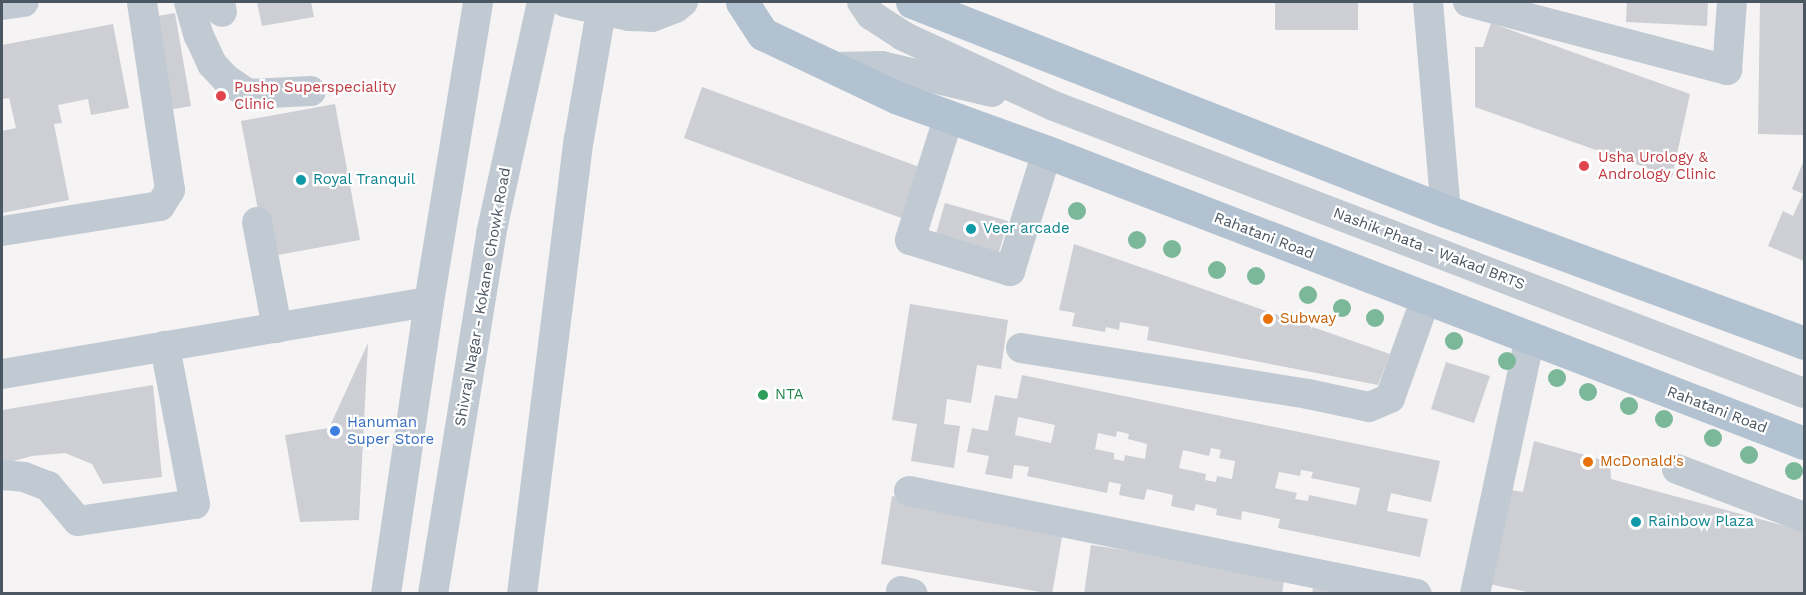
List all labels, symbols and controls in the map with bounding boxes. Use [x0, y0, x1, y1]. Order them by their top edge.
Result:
place label: Pushp Superspeciality Clinic [234, 78, 396, 113]
marker: Pushp Superspeciality Clinic [212, 87, 230, 105]
place label: Usha Urology & Andrology Clinic [1598, 148, 1716, 183]
marker: Usha Urology & Andrology Clinic [1575, 157, 1593, 175]
street label: Shivraj Nagar - Kokane Chowk Road [451, 166, 515, 428]
place label: Royal Tranquil [313, 171, 416, 189]
marker: Royal Tranquil [294, 173, 308, 187]
street label: Nashik Phata - Wakad BRTS [1330, 204, 1528, 294]
street label: Rahatani Road [1211, 209, 1317, 263]
place label: Veer arcade [983, 220, 1070, 238]
marker: Veer arcade [964, 222, 978, 236]
place label: Subway [1280, 310, 1336, 328]
marker: Subway [1261, 312, 1275, 326]
street label: Rahatani Road [1664, 383, 1770, 437]
place label: NTA [775, 386, 804, 404]
marker: NTA [756, 388, 770, 402]
place label: Hanuman Super Store [347, 413, 435, 448]
marker: Hanuman Super Store [328, 424, 342, 438]
place label: McDonald's [1600, 453, 1684, 471]
marker: McDonald's [1581, 455, 1595, 469]
place label: Rainbow Plaza [1648, 513, 1754, 531]
marker: Rainbow Plaza [1629, 515, 1643, 529]

